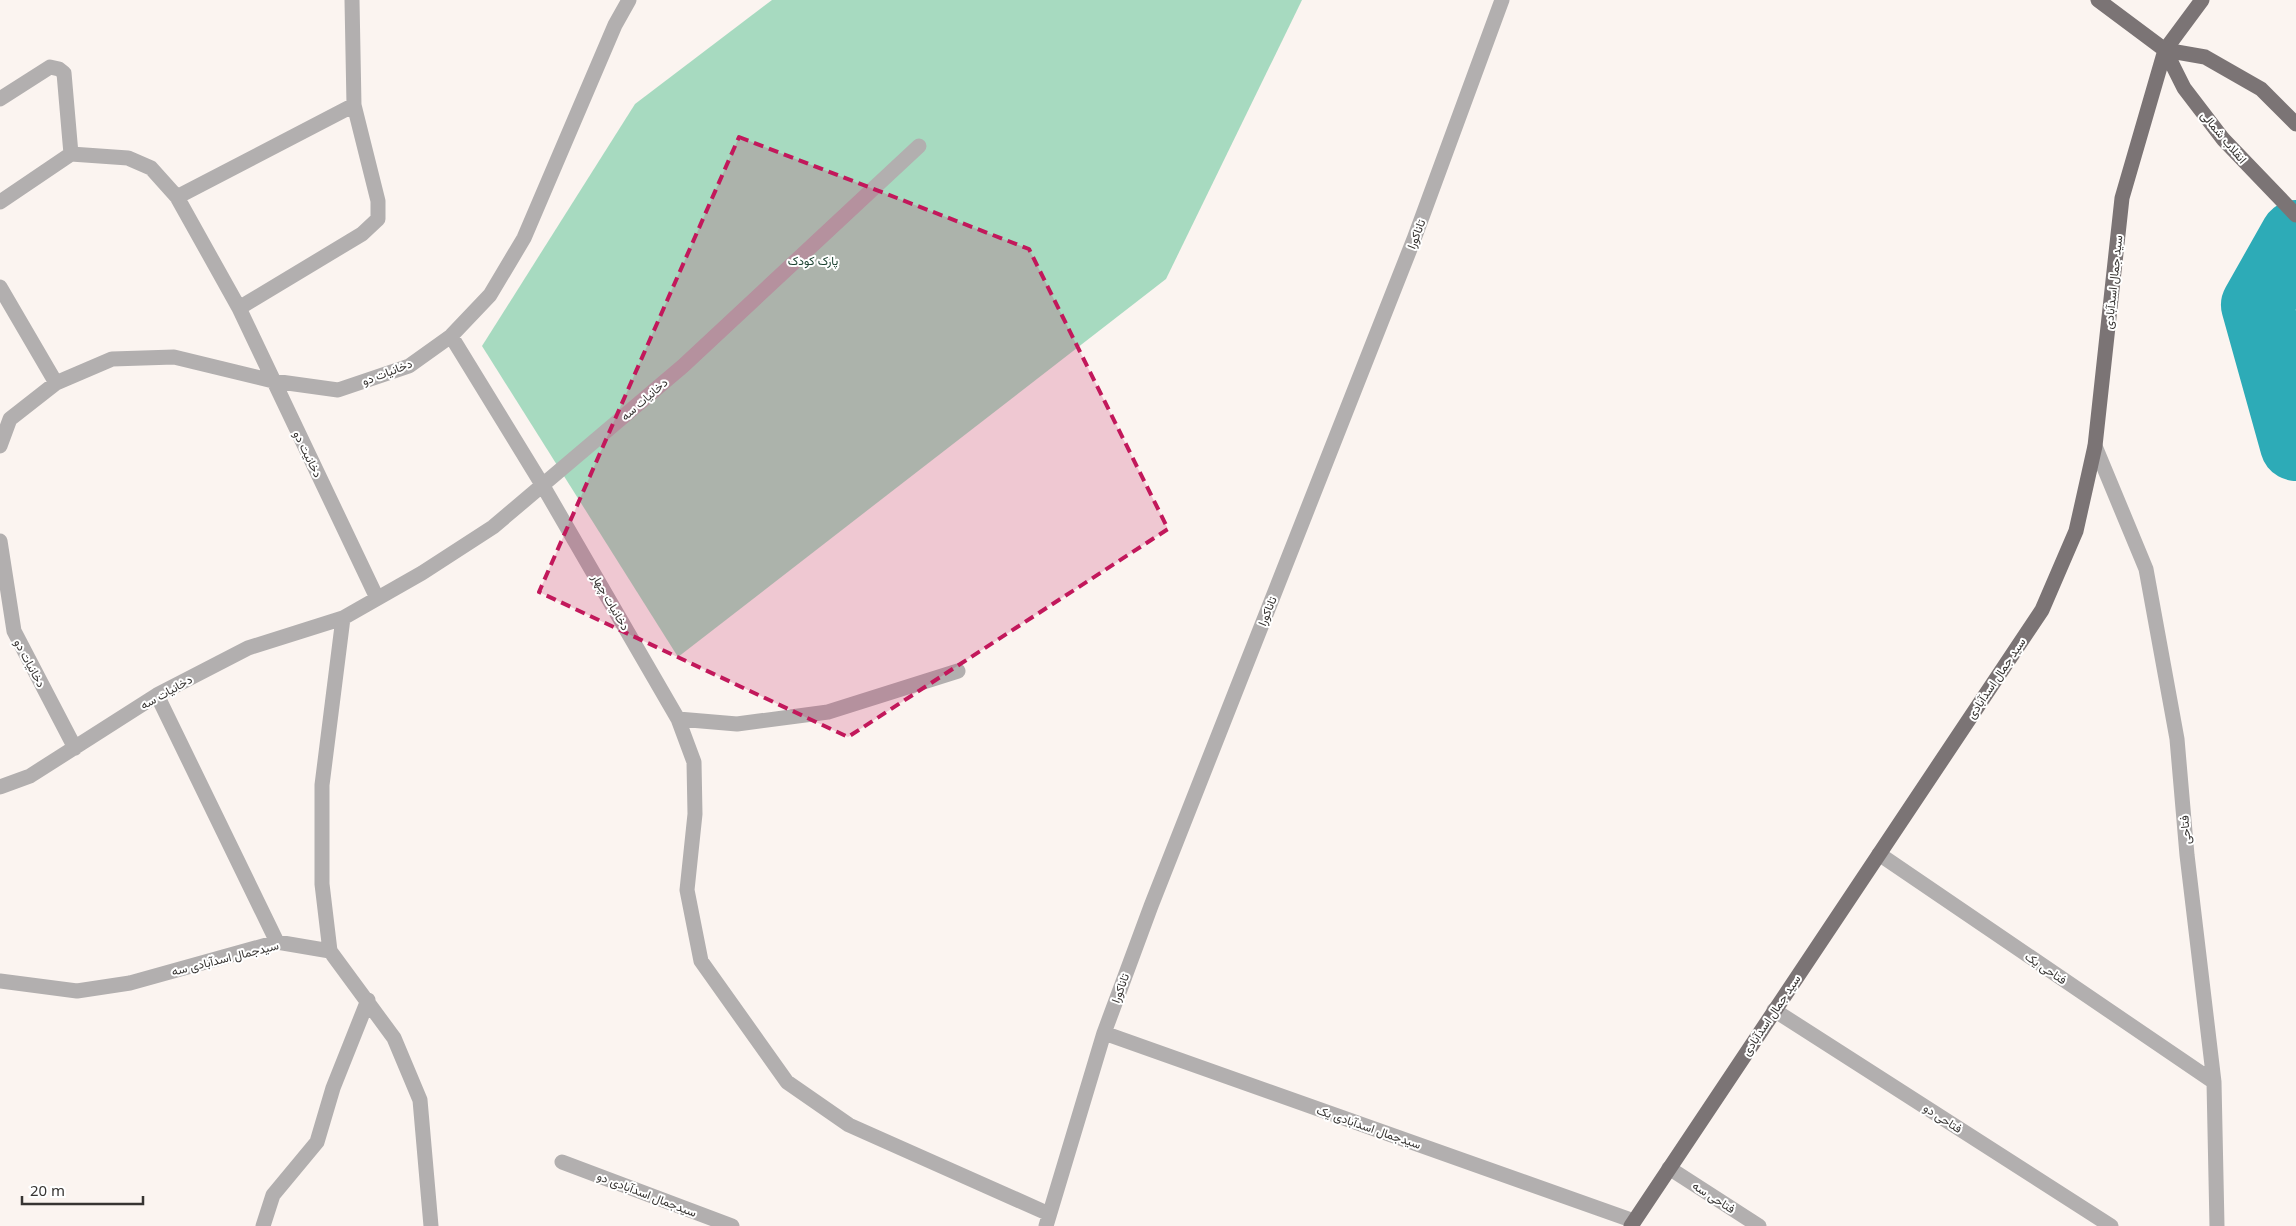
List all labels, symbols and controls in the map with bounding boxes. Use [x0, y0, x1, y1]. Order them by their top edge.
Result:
street label: انقلاب شمالی [2197, 107, 2251, 167]
street label: تاناکورا [1403, 217, 1429, 251]
street label: سید جمال اسدآبادی [2100, 234, 2126, 330]
park label: پارک کودک [788, 252, 838, 269]
street label: دخانیات دو [359, 355, 415, 389]
street label: دخانیات سه [617, 374, 671, 424]
street label: دخانیت دو [289, 428, 327, 480]
street label: دخانیات چهار [587, 570, 634, 634]
street label: تاناکورا [1253, 594, 1281, 628]
street label: سید جمال اسدآبادی [1963, 634, 2029, 722]
street label: دخانیات دو [10, 636, 50, 690]
street label: دخانیات سه [137, 671, 195, 713]
street label: فتاحی [2175, 815, 2195, 845]
street label: سیدجمال اسدآبادی سه [170, 936, 280, 980]
street label: فتاحی یک [2022, 948, 2070, 988]
street label: تاناکورا [1107, 971, 1133, 1005]
street label: سید جمال اسدآبادی [1738, 971, 1804, 1059]
street label: فتاحی دو [1920, 1099, 1966, 1137]
street label: سیدجمال اسدآبادی یک [1314, 1101, 1424, 1153]
street label: سیدجمال اسدآبادی دو [595, 1167, 699, 1221]
scale bar [22, 1174, 144, 1206]
street label: فتاحی سه [1689, 1177, 1739, 1217]
text: 20 m [30, 1180, 65, 1200]

